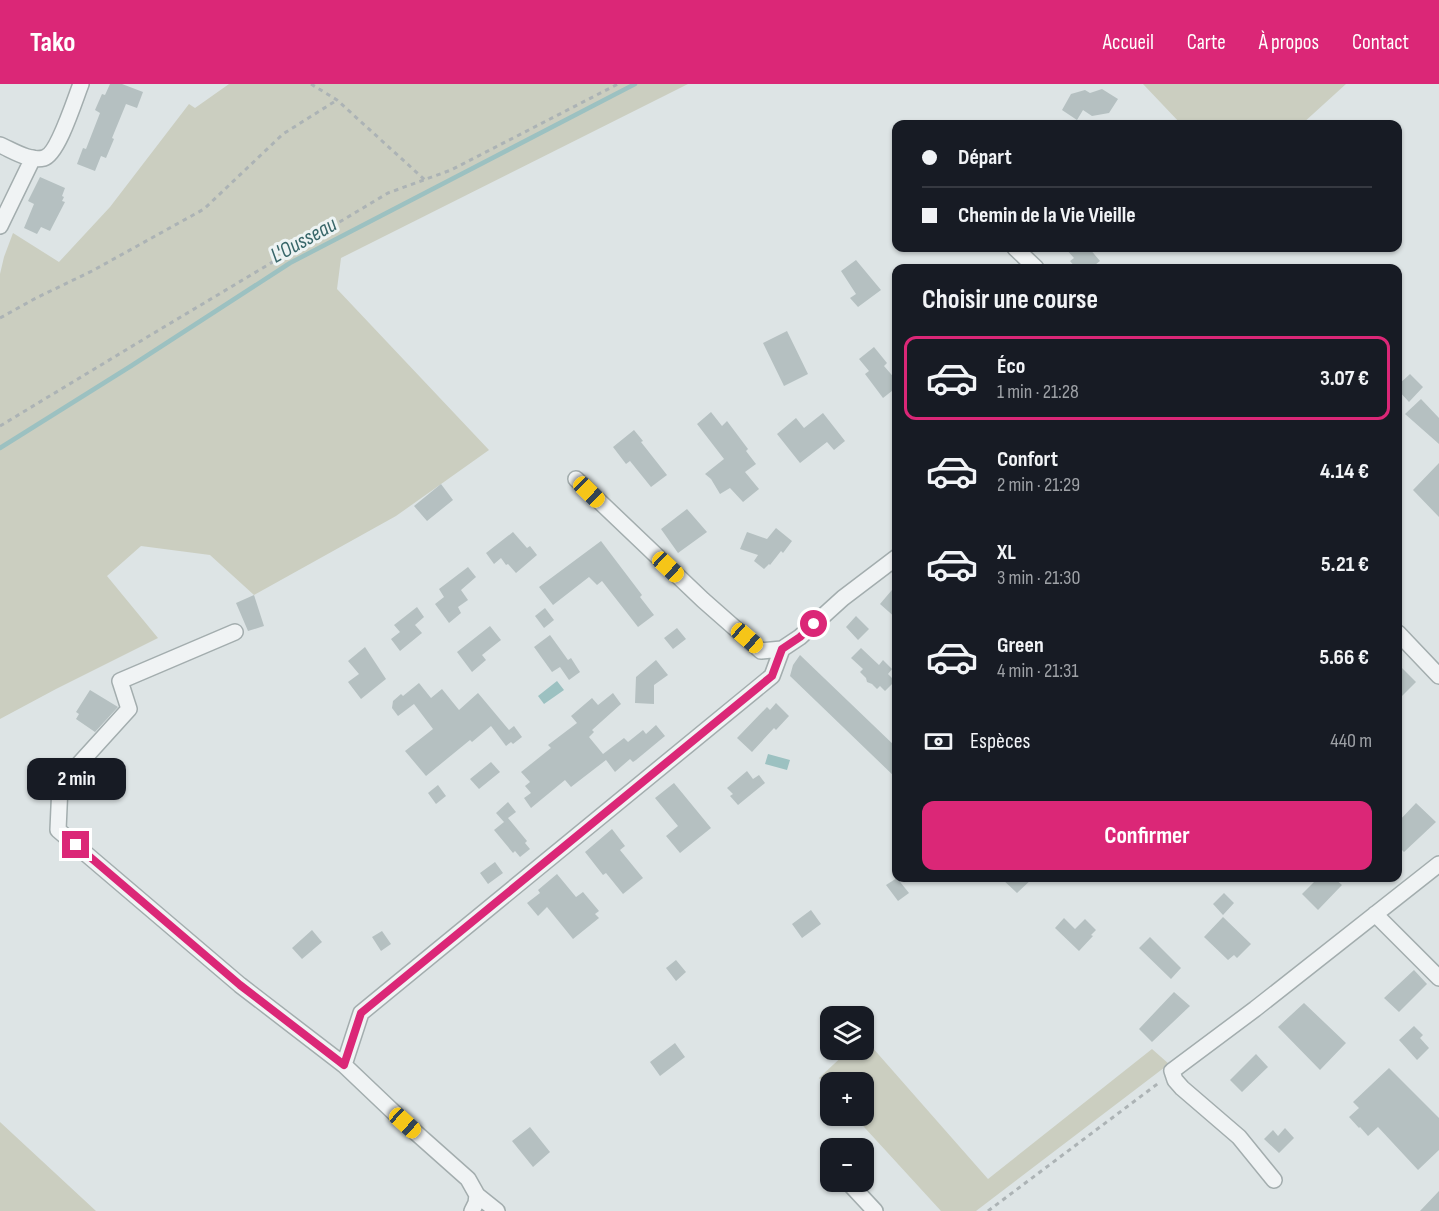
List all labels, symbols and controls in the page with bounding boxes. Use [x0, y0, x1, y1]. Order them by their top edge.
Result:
text: Tako [30, 26, 75, 59]
text: Accueil [1103, 30, 1154, 55]
text: Carte [1187, 30, 1226, 55]
text: À propos [1259, 30, 1319, 55]
text: Contact [1352, 30, 1409, 55]
text: Départ [958, 144, 1012, 171]
text: Chemin de la Vie Vieille [958, 202, 1136, 229]
water label: L'Ousseau [266, 211, 342, 269]
text: Choisir une course [922, 284, 1098, 316]
icon: car [925, 351, 979, 405]
text: Éco [997, 353, 1025, 380]
text: 3.07 € [1320, 365, 1369, 392]
text: 1 min · 21:28 [997, 380, 1079, 404]
icon: car [925, 444, 979, 498]
text: Confort [997, 446, 1058, 473]
text: 4.14 € [1320, 458, 1369, 485]
car [570, 473, 608, 511]
text: 2 min · 21:29 [997, 473, 1080, 497]
icon: car [925, 537, 979, 591]
text: XL [997, 539, 1016, 566]
car [649, 548, 687, 586]
text: 5.21 € [1321, 551, 1369, 578]
text: 3 min · 21:30 [997, 566, 1080, 590]
route start [800, 610, 827, 637]
car [728, 619, 766, 657]
icon: car [925, 630, 979, 684]
text: Green [997, 632, 1044, 659]
text: 5.66 € [1319, 644, 1369, 671]
text: 4 min · 21:31 [997, 659, 1078, 683]
icon: cash [922, 725, 955, 758]
text: Espèces [970, 728, 1030, 755]
text: 440 m [1330, 729, 1372, 753]
callout: 2 min [26, 758, 125, 800]
text: 2 min [57, 767, 96, 791]
button: Confirmer [922, 801, 1372, 870]
route end [62, 831, 89, 858]
map controls [820, 1006, 874, 1192]
button: layers [820, 1006, 874, 1060]
button: + [820, 1072, 874, 1126]
car [386, 1104, 424, 1142]
button: − [820, 1138, 874, 1192]

